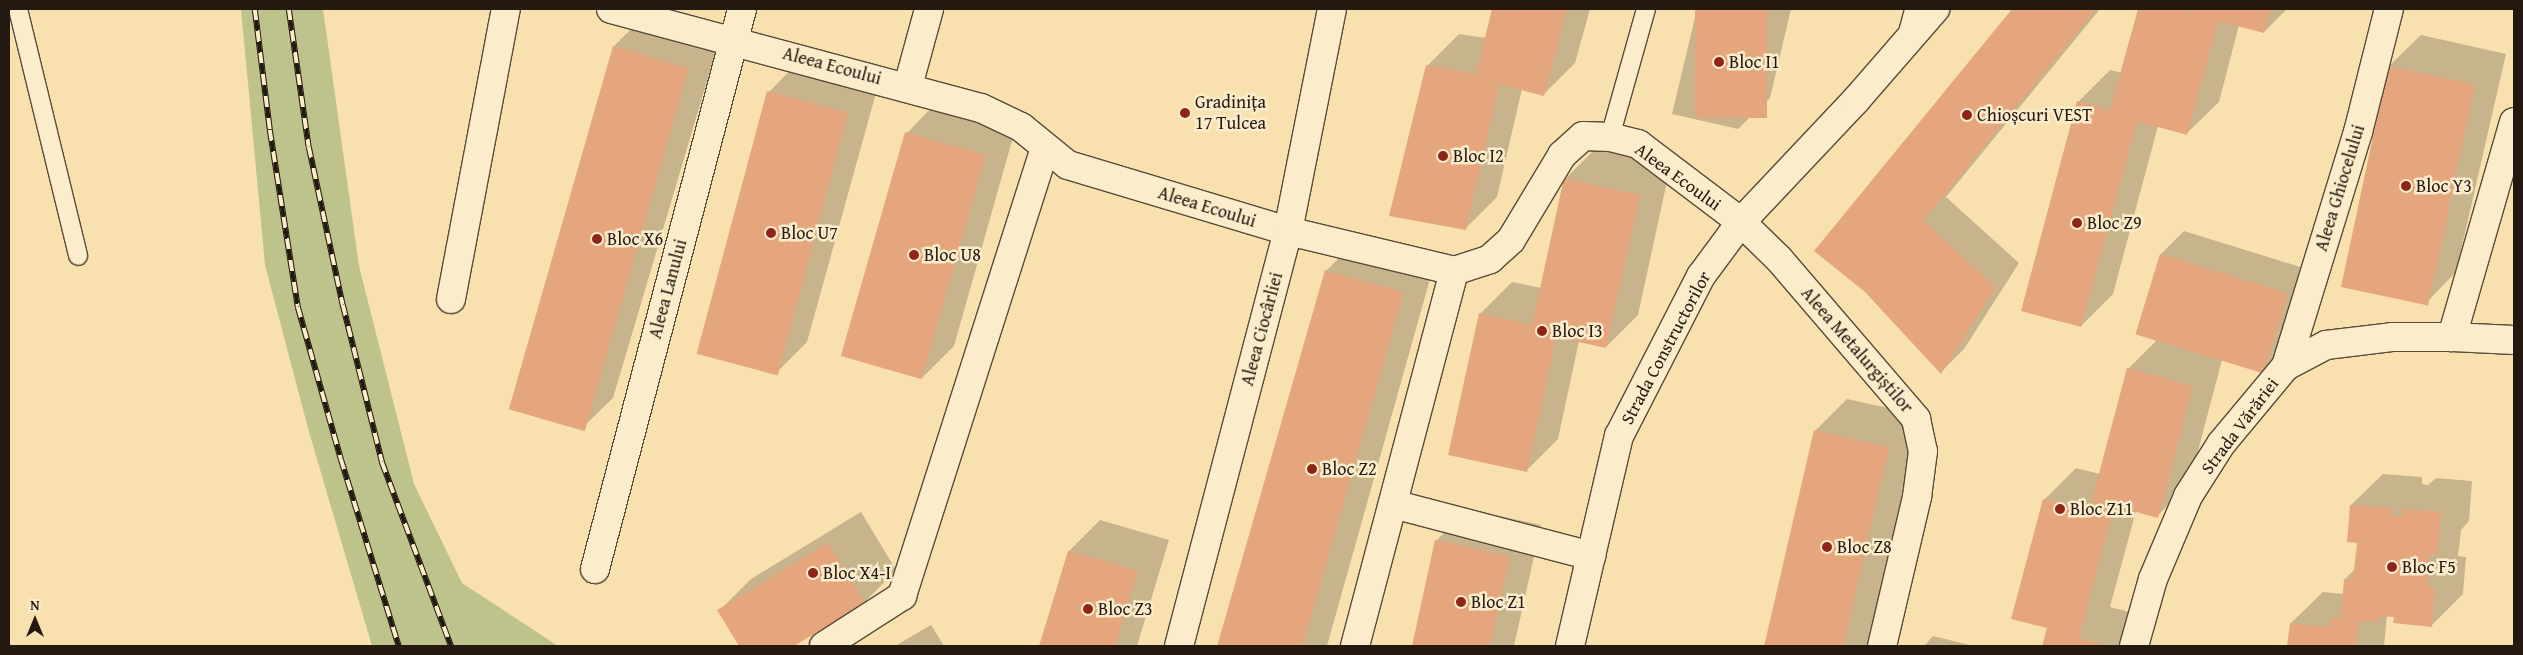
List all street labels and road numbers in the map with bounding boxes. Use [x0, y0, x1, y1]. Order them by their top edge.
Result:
street label: Aleea Ecoului [780, 42, 884, 90]
street label: Aleea Ghiocelului [2310, 122, 2370, 254]
street label: Aleea Ecoului [1631, 139, 1725, 215]
street label: Aleea Ecoului [1155, 182, 1259, 232]
street label: Aleea Lanului [644, 237, 692, 341]
street label: Strada Constructorilor [1616, 268, 1716, 428]
street label: Aleea Ciocârliei [1236, 270, 1288, 388]
street label: Aleea Metalurgiștilor [1796, 283, 1918, 417]
street label: Strada Vărăriei [2197, 374, 2283, 478]

